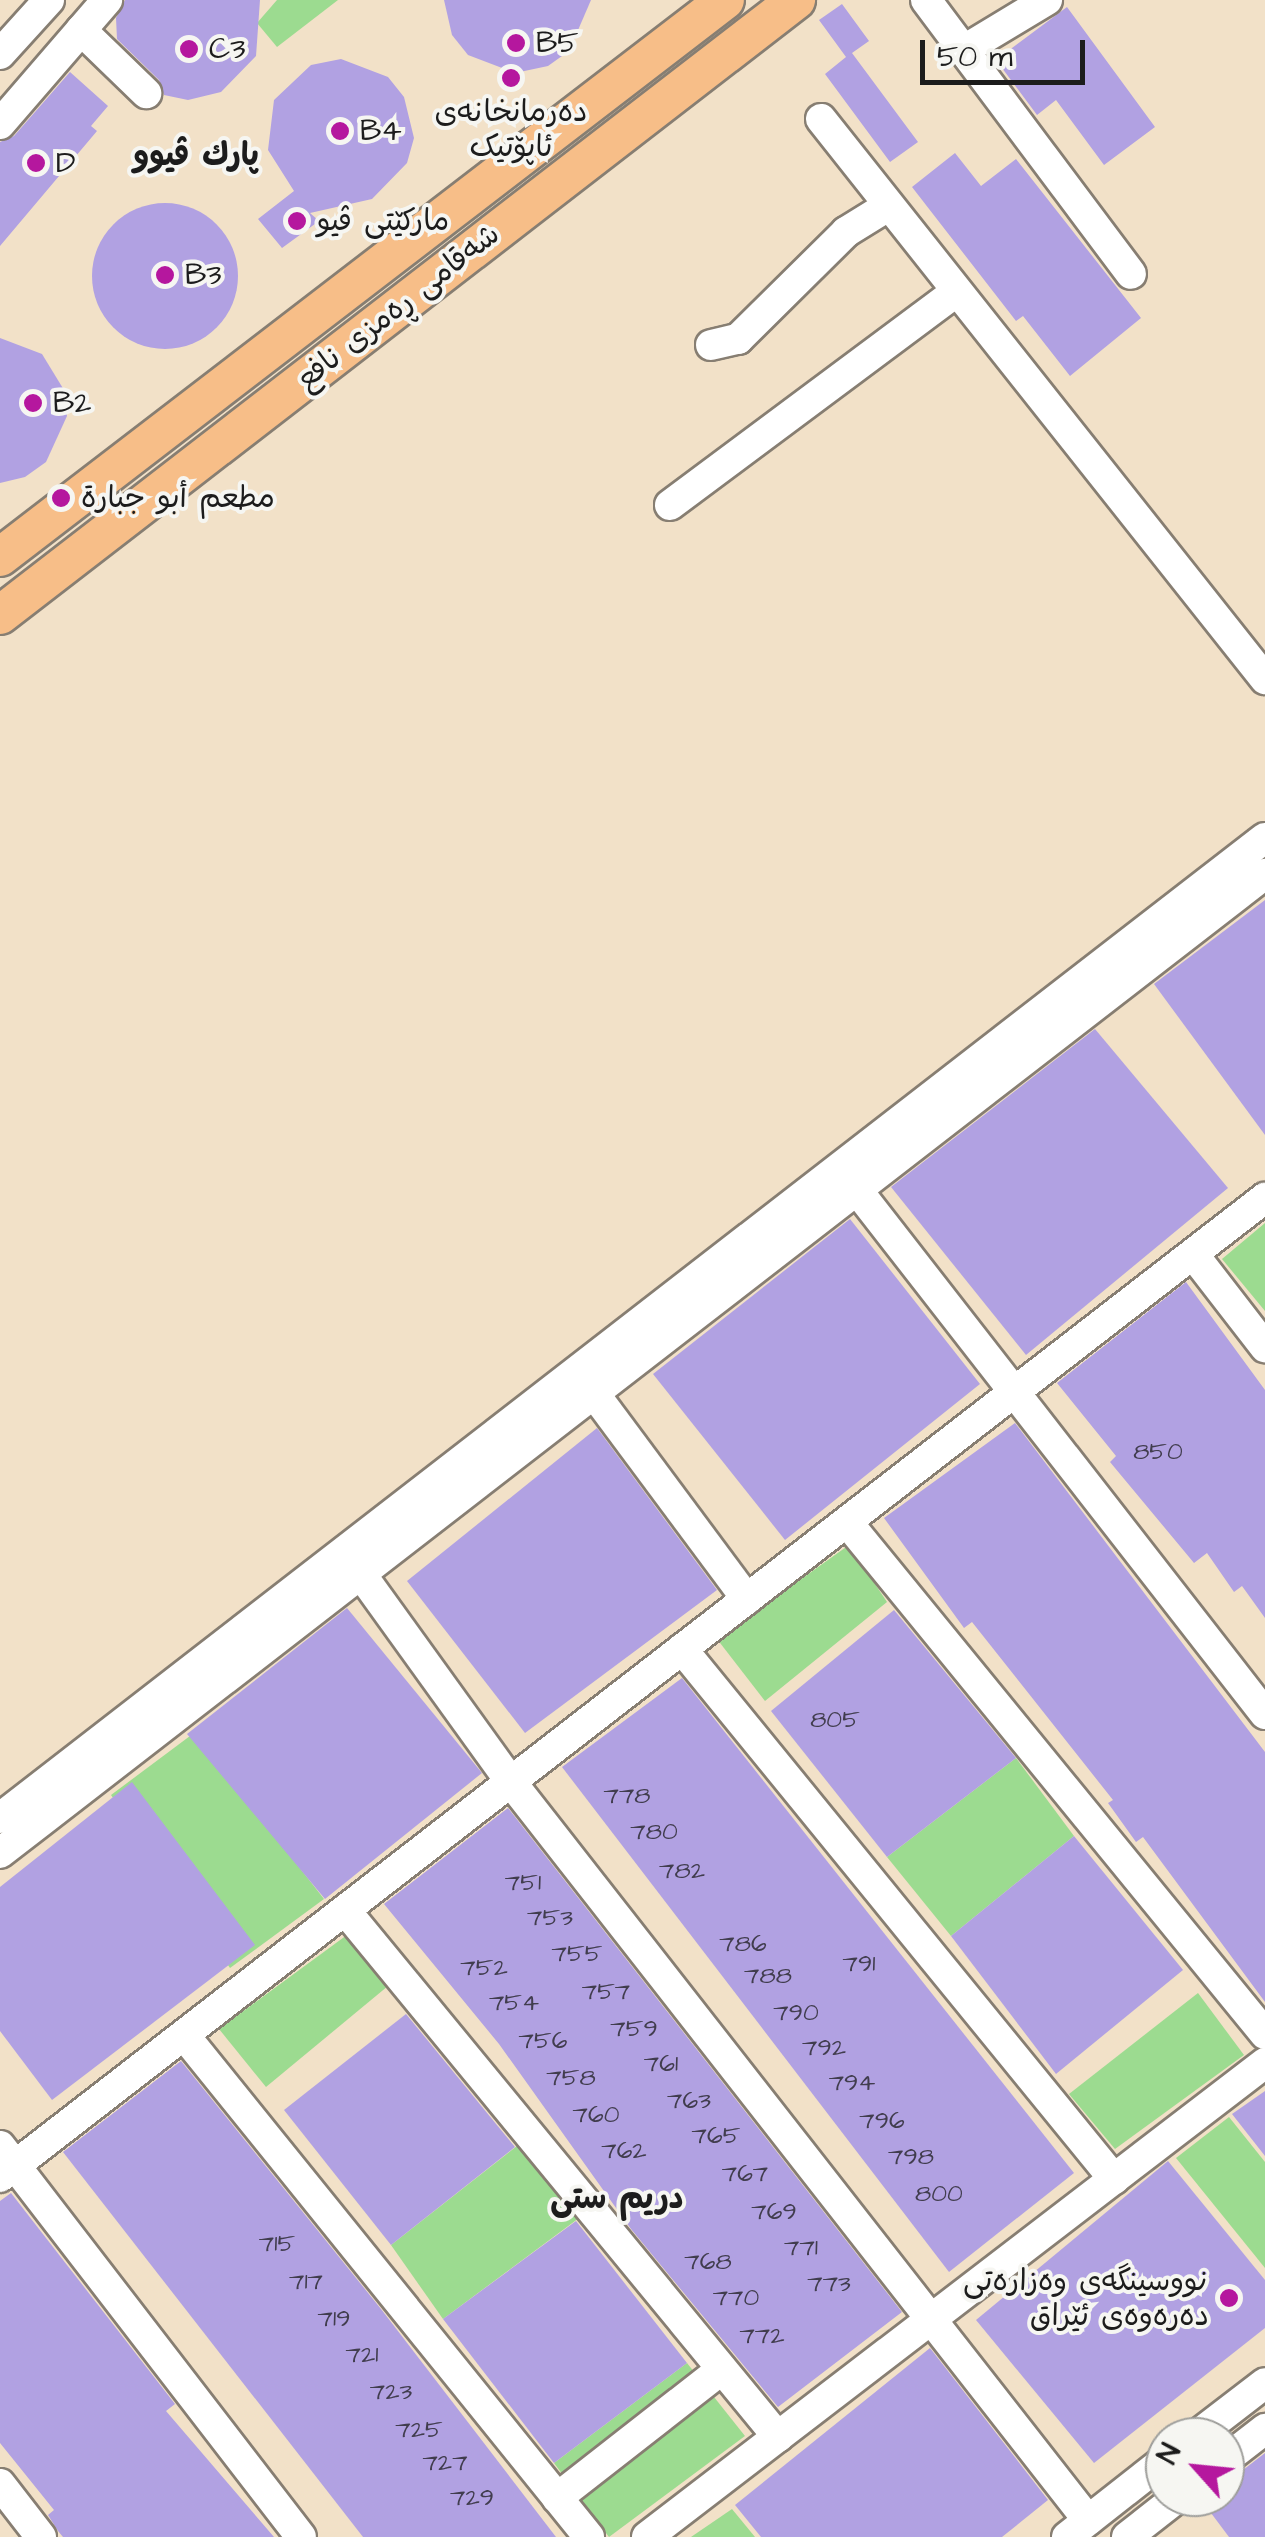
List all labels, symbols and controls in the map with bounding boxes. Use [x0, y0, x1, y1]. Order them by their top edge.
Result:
scale bar [925, 20, 1090, 82]
place label: B5 [536, 25, 579, 61]
place label: C3 [209, 31, 246, 67]
marker: B5 [505, 32, 527, 54]
text: 50 m [937, 36, 1013, 78]
marker: C3 [178, 38, 200, 60]
marker: دەرمانخانەی ئاپۆتیک [500, 67, 522, 89]
place label: دەرمانخانەی ئاپۆتیک [435, 94, 587, 164]
place label: B4 [360, 113, 402, 149]
marker: B4 [329, 120, 351, 142]
district label: پارك ڤیوو [133, 137, 259, 175]
place label: D [56, 145, 75, 181]
marker: D [25, 152, 47, 174]
place label: مارکێتی ڤیو [317, 203, 449, 239]
marker: مارکێتی ڤیو [286, 210, 308, 232]
street label: شەقامی ڕەمزی نافع [289, 216, 507, 398]
place label: B3 [185, 257, 222, 293]
marker: B3 [154, 264, 176, 286]
place label: B2 [53, 385, 91, 421]
marker: B2 [22, 392, 44, 414]
place label: مطعم أبو جبارة [81, 480, 275, 516]
marker: مطعم أبو جبارة [50, 487, 72, 509]
house number: 850 [1133, 1437, 1183, 1467]
house number: 805 [810, 1705, 860, 1735]
house number: 778 [604, 1781, 650, 1811]
house number: 780 [630, 1817, 678, 1847]
house number: 782 [659, 1856, 705, 1886]
house number: 751 [505, 1868, 541, 1898]
house number: 753 [527, 1903, 573, 1933]
house number: 786 [719, 1929, 767, 1959]
house number: 755 [552, 1939, 602, 1969]
house number: 791 [843, 1949, 875, 1979]
house number: 752 [460, 1953, 508, 1983]
house number: 788 [744, 1961, 792, 1991]
house number: 757 [582, 1977, 630, 2007]
house number: 754 [489, 1988, 539, 2018]
house number: 790 [773, 1998, 819, 2028]
house number: 759 [610, 2014, 658, 2044]
house number: 756 [519, 2026, 567, 2056]
house number: 792 [802, 2033, 846, 2063]
house number: 761 [644, 2049, 678, 2079]
house number: 758 [546, 2063, 596, 2093]
house number: 794 [829, 2068, 875, 2098]
house number: 763 [667, 2086, 711, 2116]
house number: 760 [573, 2100, 619, 2130]
house number: 796 [859, 2106, 905, 2136]
house number: 765 [692, 2121, 740, 2151]
house number: 762 [601, 2136, 647, 2166]
house number: 798 [888, 2142, 934, 2172]
house number: 767 [722, 2159, 768, 2189]
house number: 800 [915, 2179, 963, 2209]
district label: دریم ستی [550, 2180, 684, 2218]
house number: 769 [751, 2197, 797, 2227]
house number: 715 [259, 2229, 295, 2259]
house number: 771 [784, 2233, 818, 2263]
house number: 768 [684, 2247, 732, 2277]
place label: نووسینگەی وەزارەتی دەرەوەی ئێراق [963, 2263, 1209, 2334]
house number: 717 [289, 2267, 323, 2297]
house number: 773 [807, 2269, 851, 2299]
house number: 770 [713, 2283, 759, 2313]
marker: نووسینگەی وەزارەتی دەرەوەی ئێراق [1218, 2287, 1240, 2309]
house number: 719 [318, 2304, 350, 2334]
house number: 772 [739, 2321, 785, 2351]
house number: 721 [346, 2340, 378, 2370]
house number: 723 [370, 2377, 412, 2407]
house number: 725 [395, 2415, 443, 2445]
north arrow [1145, 2417, 1245, 2517]
text: N [1148, 2437, 1191, 2471]
house number: 727 [422, 2448, 468, 2478]
house number: 729 [450, 2483, 494, 2513]

